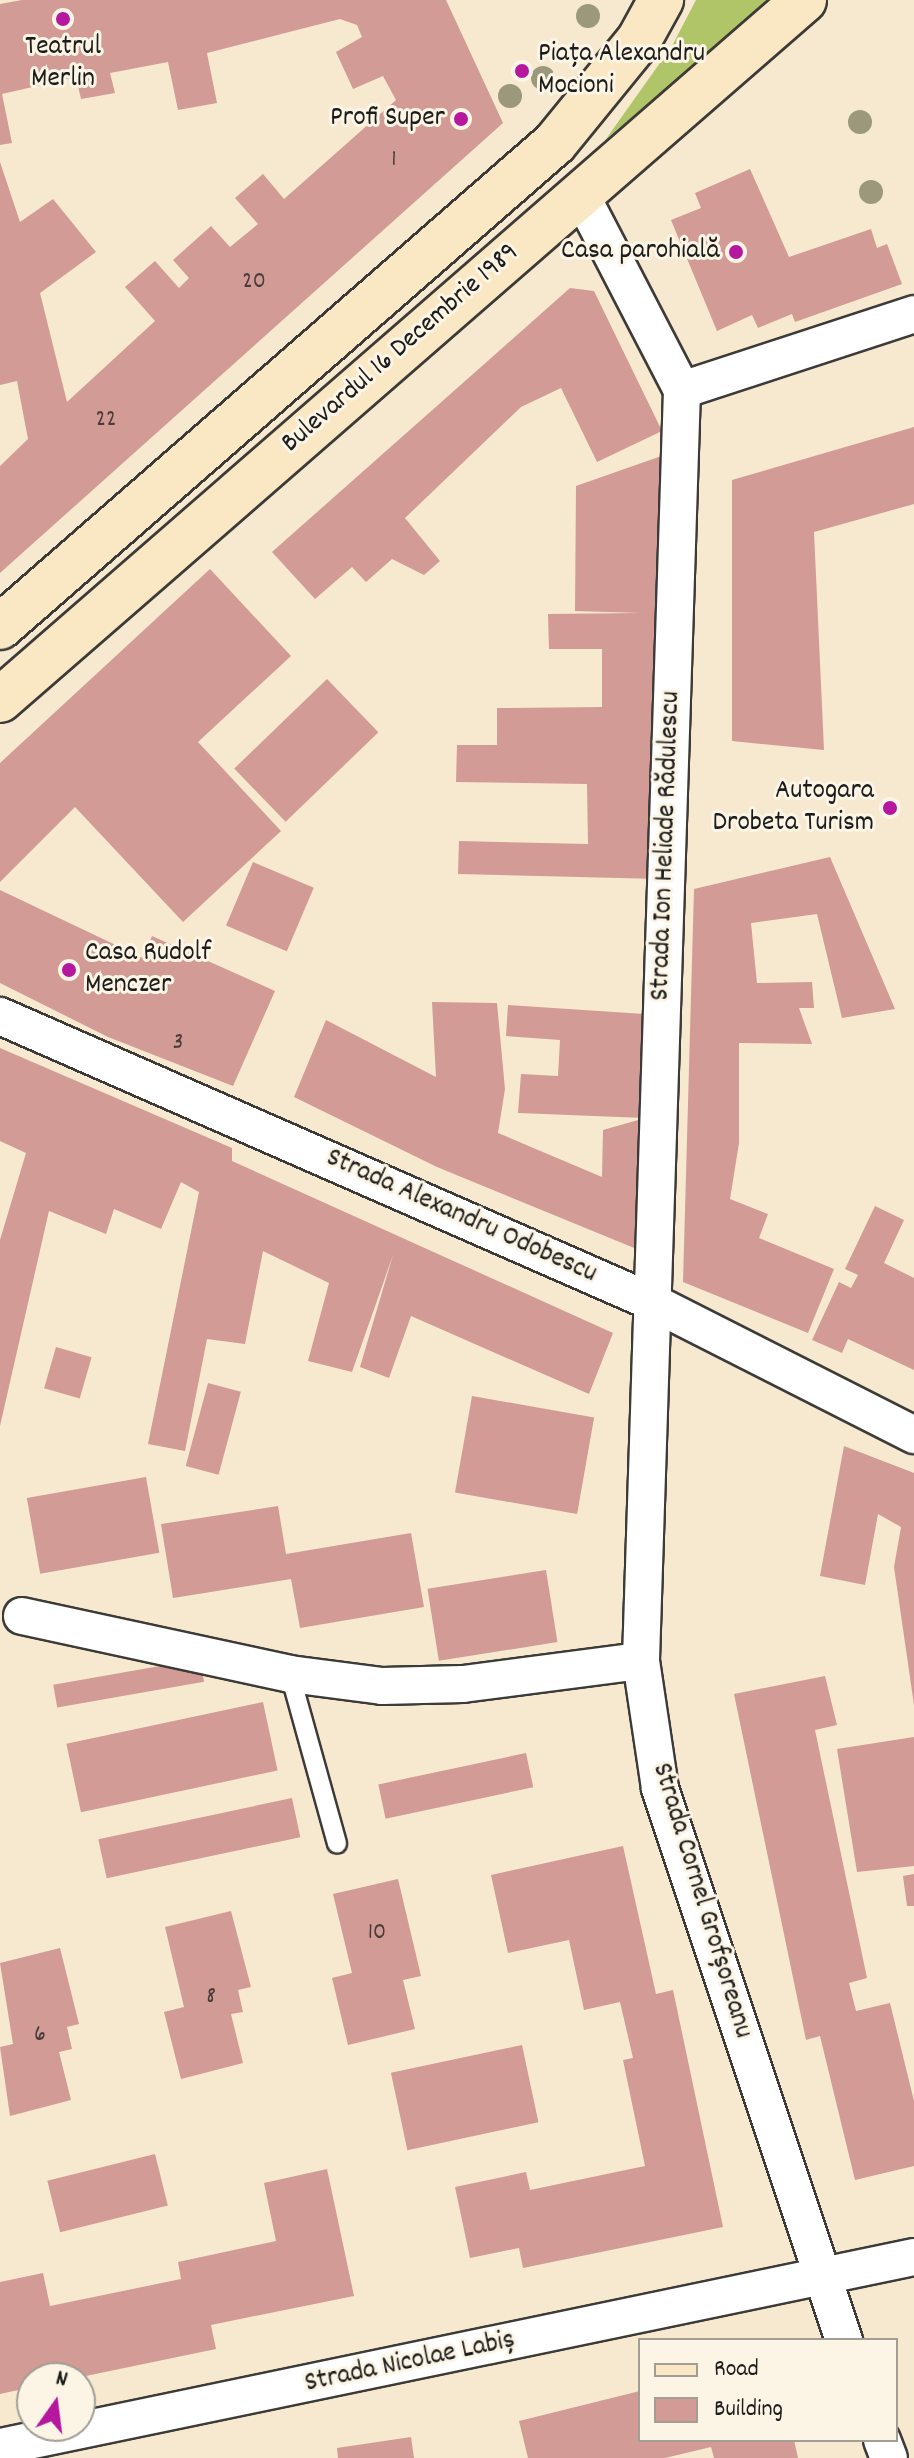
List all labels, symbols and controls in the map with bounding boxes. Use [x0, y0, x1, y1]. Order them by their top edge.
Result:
marker: Teatrul Merlin [54, 10, 72, 28]
place label: Teatrul Merlin [25, 31, 101, 97]
place label: Piața Alexandru Mocioni [538, 38, 705, 104]
marker: Piața Alexandru Mocioni [513, 62, 531, 80]
place label: Profi Super [330, 102, 445, 136]
marker: Profi Super [452, 110, 470, 128]
house number: 1 [391, 147, 397, 175]
place label: Casa parohială [561, 235, 720, 269]
street label: Bulevardul 16 Decembrie 1989 [276, 237, 526, 461]
marker: Casa parohială [727, 243, 745, 261]
house number: 20 [242, 269, 266, 297]
house number: 22 [96, 407, 116, 435]
street label: Strada Ion Heliade Rădulescu [645, 691, 689, 1001]
place label: Autogara Drobeta Turism [713, 775, 874, 841]
marker: Autogara Drobeta Turism [881, 799, 899, 817]
place label: Casa Rudolf Menczer [85, 937, 211, 1003]
marker: Casa Rudolf Menczer [60, 961, 78, 979]
house number: 3 [173, 1030, 183, 1058]
street label: Strada Alexandru Odobescu [320, 1142, 602, 1292]
street label: Strada Cornel Grofșoreanu [643, 1759, 759, 2043]
house number: 10 [368, 1920, 386, 1948]
house number: 8 [206, 1984, 216, 2012]
house number: 6 [34, 2022, 46, 2050]
street label: Strada Nicolae Labiș [302, 2324, 518, 2402]
legend [638, 2338, 898, 2442]
text: Road [714, 2353, 759, 2387]
north arrow [16, 2362, 96, 2442]
text: N [52, 2364, 70, 2397]
text: Building [714, 2393, 783, 2427]

